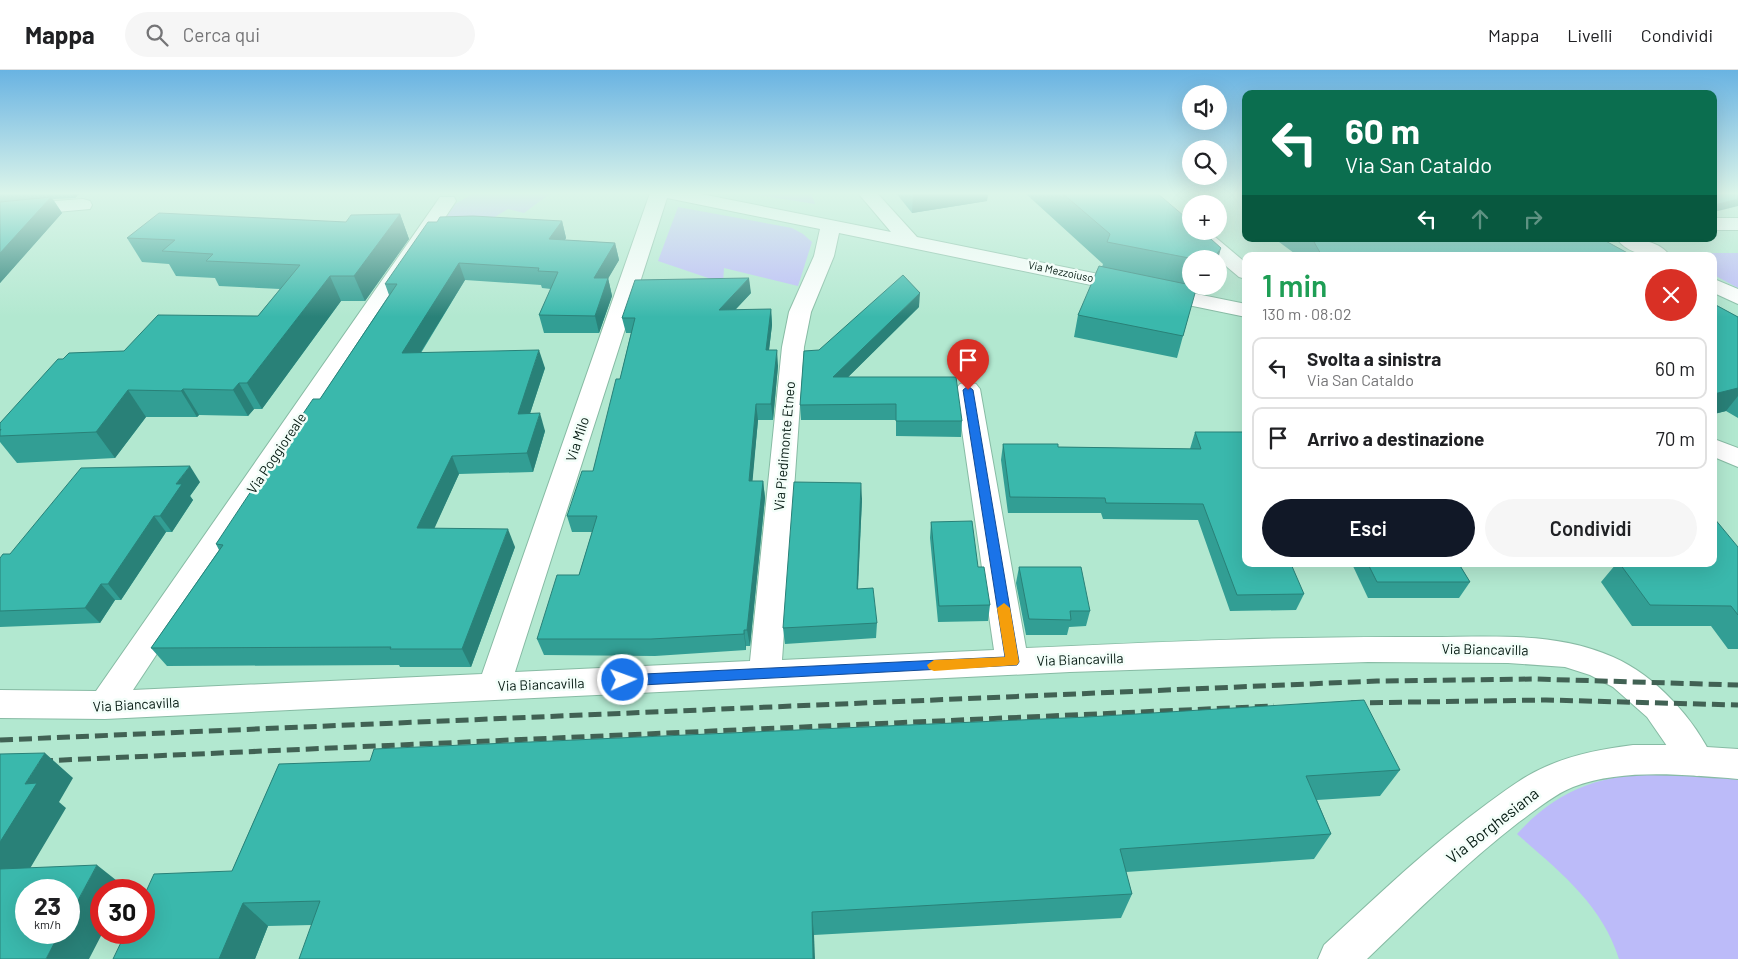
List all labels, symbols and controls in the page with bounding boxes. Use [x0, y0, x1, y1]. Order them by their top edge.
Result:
search box [125, 12, 475, 57]
text: Mappa [25, 20, 95, 49]
icon: search [143, 21, 171, 49]
text: Cerca qui [183, 23, 260, 46]
text: Mappa [1488, 24, 1539, 46]
text: Livelli [1567, 24, 1613, 46]
text: Condividi [1641, 24, 1713, 46]
map controls [1182, 85, 1227, 295]
button: sound [1182, 85, 1227, 130]
text: 60 m [1345, 109, 1420, 151]
icon: left [1262, 110, 1327, 175]
button: search [1182, 140, 1227, 185]
text: Via San Cataldo [1345, 151, 1492, 177]
button: + [1182, 195, 1227, 240]
icon: left [1413, 205, 1441, 233]
icon: ahead [1466, 205, 1494, 233]
icon: right [1519, 205, 1547, 233]
button: − [1182, 250, 1227, 295]
street label: Via Mezzoiuso [1027, 258, 1095, 284]
text: 1 min [1262, 267, 1327, 303]
button: close [1645, 269, 1697, 321]
text: 130 m · 08:02 [1262, 304, 1352, 323]
pin [947, 339, 989, 390]
icon: arrive [954, 346, 982, 374]
text: Svolta a sinistra [1307, 347, 1441, 370]
icon: left [1264, 354, 1292, 382]
text: 60 m [1655, 357, 1695, 380]
text: Via San Cataldo [1307, 370, 1414, 389]
street label: Via Piedimonte Etneo [770, 380, 798, 512]
street label: Via Poggioreale [243, 409, 309, 497]
street label: Via Milo [562, 414, 592, 464]
icon: arrive [1264, 424, 1292, 452]
text: Arrivo a destinazione [1307, 427, 1485, 450]
text: 70 m [1656, 427, 1695, 450]
button: Esci [1262, 499, 1475, 557]
button: Condividi [1485, 499, 1697, 557]
street label: Via Biancavilla [1441, 640, 1529, 658]
street label: Via Biancavilla [1036, 649, 1124, 669]
position arrow [596, 653, 648, 705]
street label: Via Biancavilla [497, 674, 585, 694]
street label: Via Biancavilla [92, 693, 180, 715]
street label: Via Borghesiana [1442, 783, 1542, 867]
speed limit sign: 30 [90, 879, 155, 944]
text: 23 [34, 890, 61, 920]
text: km/h [34, 917, 61, 931]

